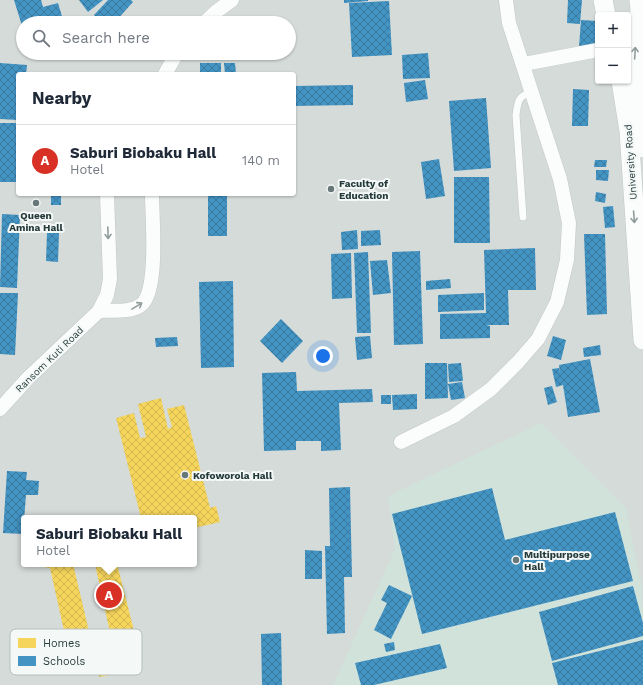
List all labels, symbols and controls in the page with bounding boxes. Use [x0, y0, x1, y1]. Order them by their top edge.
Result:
map controls [595, 12, 631, 84]
button: + [595, 12, 631, 48]
search box [16, 16, 296, 60]
icon: search [30, 27, 52, 49]
text: Search here [62, 29, 150, 47]
one-way arrow [632, 47, 639, 60]
button: − [595, 48, 631, 84]
text: Nearby [32, 88, 91, 108]
street label: University Road [622, 124, 639, 200]
text: Saburi Biobaku Hall [70, 144, 216, 162]
text: A [41, 153, 49, 168]
text: 140 m [242, 153, 280, 168]
text: Hotel [70, 162, 104, 177]
place label: Faculty of Education [339, 178, 389, 201]
marker: Faculty of Education [326, 184, 336, 194]
marker: Queen Amina Hall [31, 198, 41, 208]
place label: Queen Amina Hall [9, 210, 64, 233]
one-way arrow [631, 210, 638, 223]
one-way arrow [104, 226, 112, 239]
one-way arrow [131, 301, 143, 309]
street label: Ransom Kuti Road [13, 324, 85, 395]
your location [313, 346, 333, 366]
marker: Kofoworola Hall [180, 470, 190, 480]
place label: Kofoworola Hall [193, 470, 273, 481]
popup [21, 515, 197, 567]
text: Saburi Biobaku Hall [36, 525, 182, 543]
text: Hotel [36, 543, 70, 558]
place label: Multipurpose Hall [524, 549, 590, 572]
marker: Multipurpose Hall [511, 555, 521, 565]
pin: A [96, 580, 122, 610]
legend [10, 629, 142, 675]
text: Homes [43, 637, 80, 650]
text: Schools [43, 655, 86, 668]

